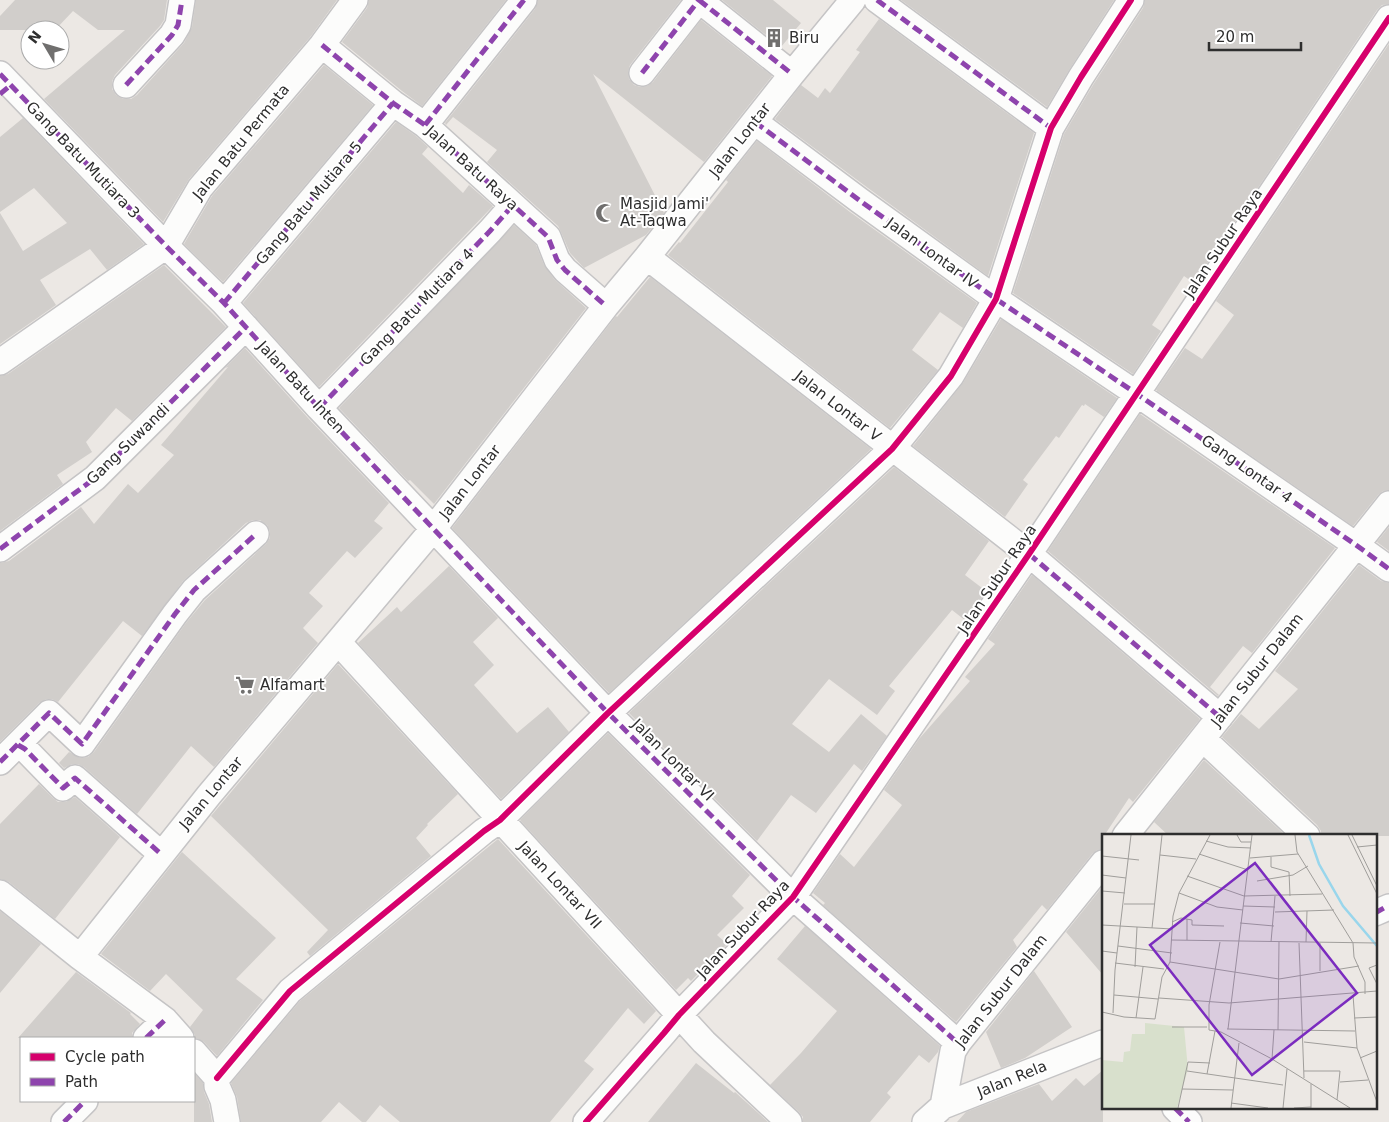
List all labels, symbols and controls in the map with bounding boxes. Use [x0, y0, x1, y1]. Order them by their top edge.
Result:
north arrow [20, 20, 70, 70]
scale bar [1209, 20, 1302, 52]
text: N [25, 27, 45, 47]
building icon: Biru [763, 27, 785, 49]
text: 20 m [1216, 28, 1254, 46]
place label: Biru [789, 29, 819, 47]
street label: Jalan Batu Permata [188, 81, 293, 204]
street label: Gang Batu Mutiara 3 [22, 98, 144, 222]
street label: Jalan Lontar [705, 99, 775, 182]
street label: Jalan Batu Raya [421, 121, 522, 214]
street label: Gang Batu Mutiara 5 [252, 138, 366, 268]
street label: Jalan Subur Raya [1179, 185, 1266, 302]
place label: Masjid Jami' At-Taqwa [620, 195, 709, 230]
mosque icon: Masjid Jami' At-Taqwa [594, 202, 616, 224]
street label: Jalan Lontar IV [882, 213, 982, 293]
street label: Gang Batu Mutiara 4 [356, 245, 478, 369]
street label: Jalan Batu Inten [253, 336, 348, 437]
street label: Jalan Lontar V [791, 366, 885, 446]
street label: Gang Suwandi [83, 400, 173, 488]
street label: Gang Lontar 4 [1198, 431, 1296, 507]
street label: Jalan Lontar [435, 441, 505, 524]
street label: Jalan Subur Raya [953, 521, 1040, 638]
street label: Jalan Subur Dalam [1207, 610, 1307, 731]
supermarket icon: Alfamart [234, 674, 256, 696]
place label: Alfamart [260, 676, 325, 694]
street label: Jalan Lontar VI [627, 714, 718, 805]
street label: Jalan Lontar [175, 752, 247, 834]
inset map [1102, 834, 1376, 1110]
street label: Jalan Lontar VII [514, 837, 605, 933]
street label: Jalan Subur Raya [692, 876, 793, 983]
street label: Jalan Subur Dalam [951, 931, 1051, 1052]
legend [20, 1037, 195, 1102]
text: Cycle path [65, 1048, 145, 1066]
street label: Jalan Rela [974, 1057, 1049, 1102]
text: Path [65, 1073, 98, 1091]

